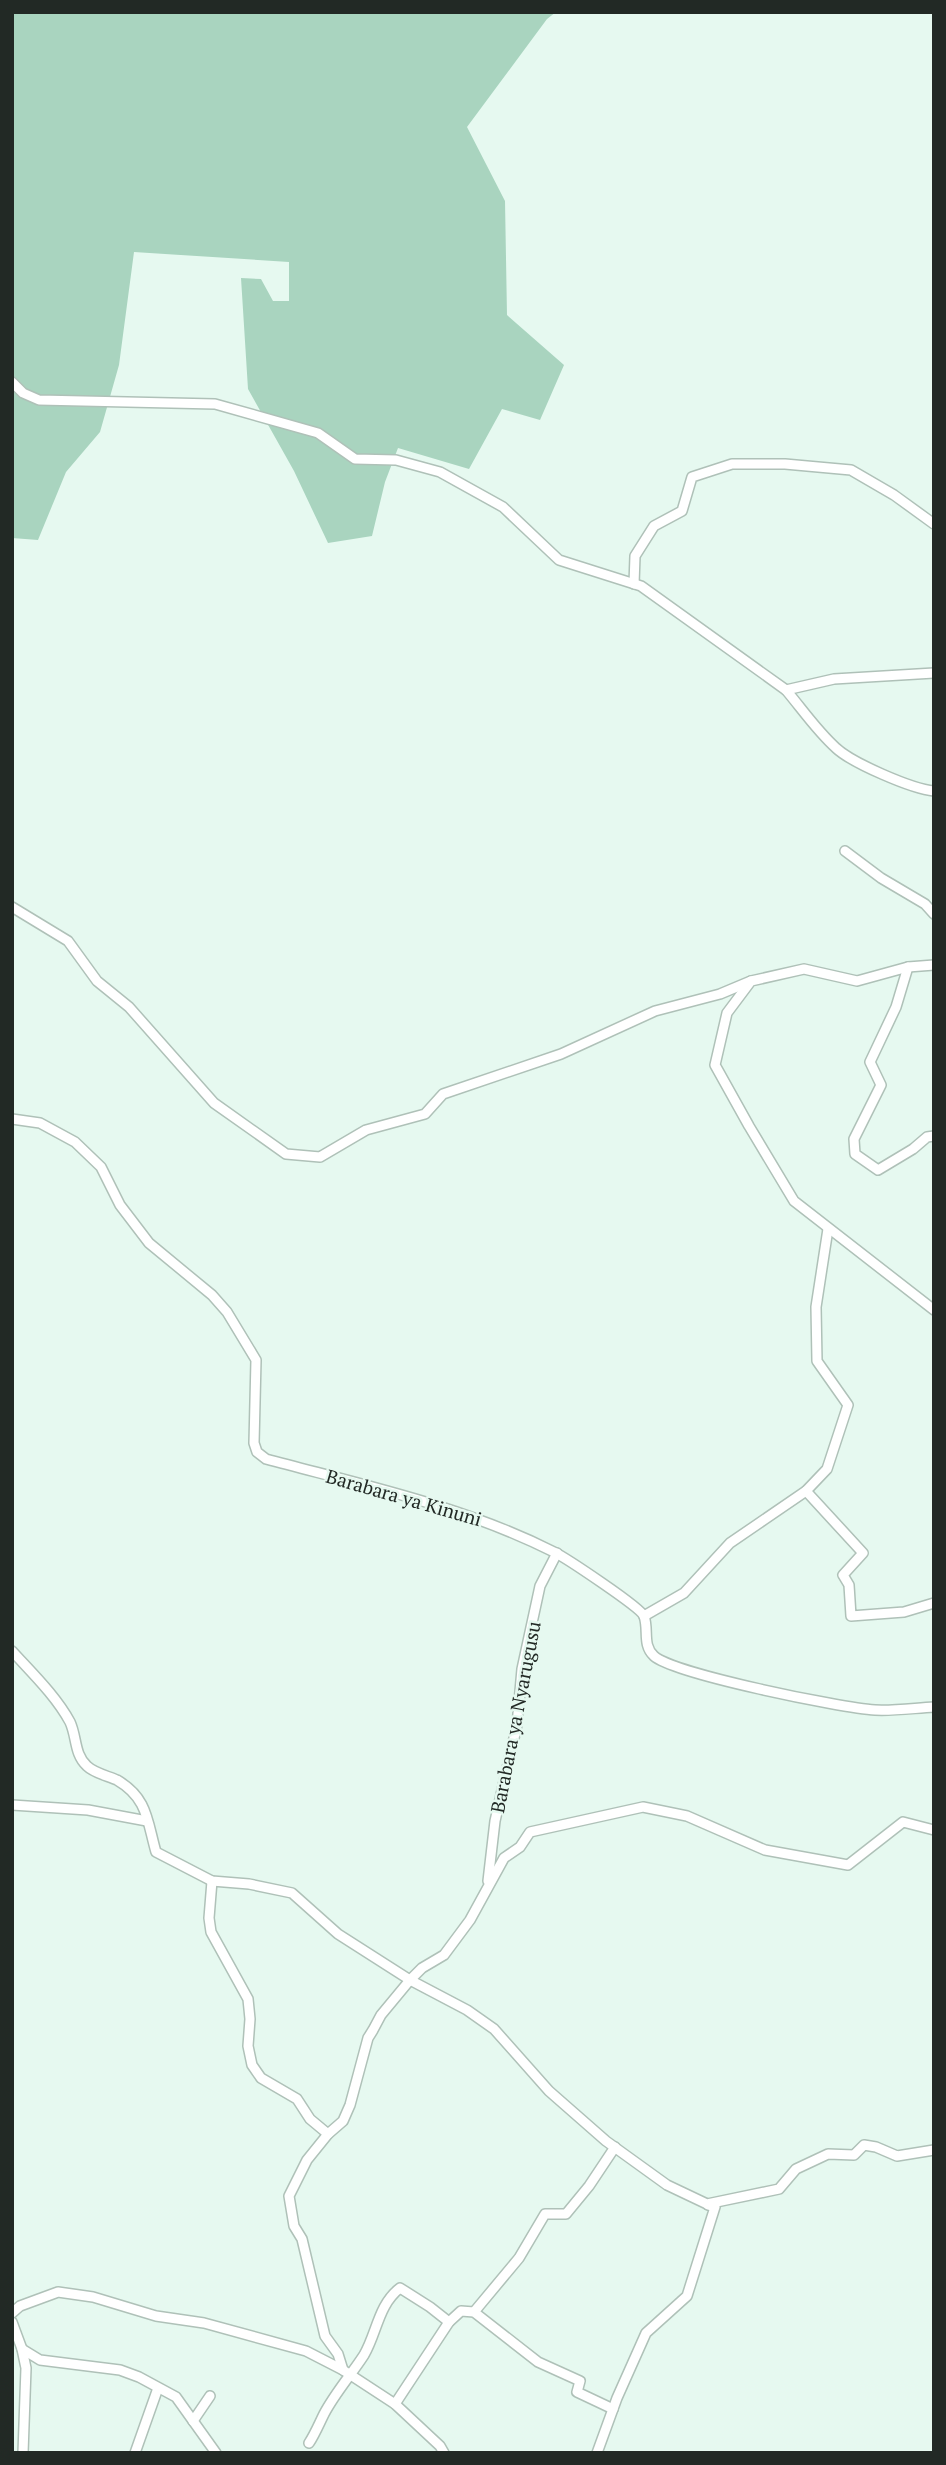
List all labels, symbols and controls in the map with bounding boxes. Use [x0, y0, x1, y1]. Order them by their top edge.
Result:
street label: Barabara ya Kinuni [323, 1463, 485, 1531]
street label: Barabara ya Nyarugusu [484, 1619, 546, 1815]

